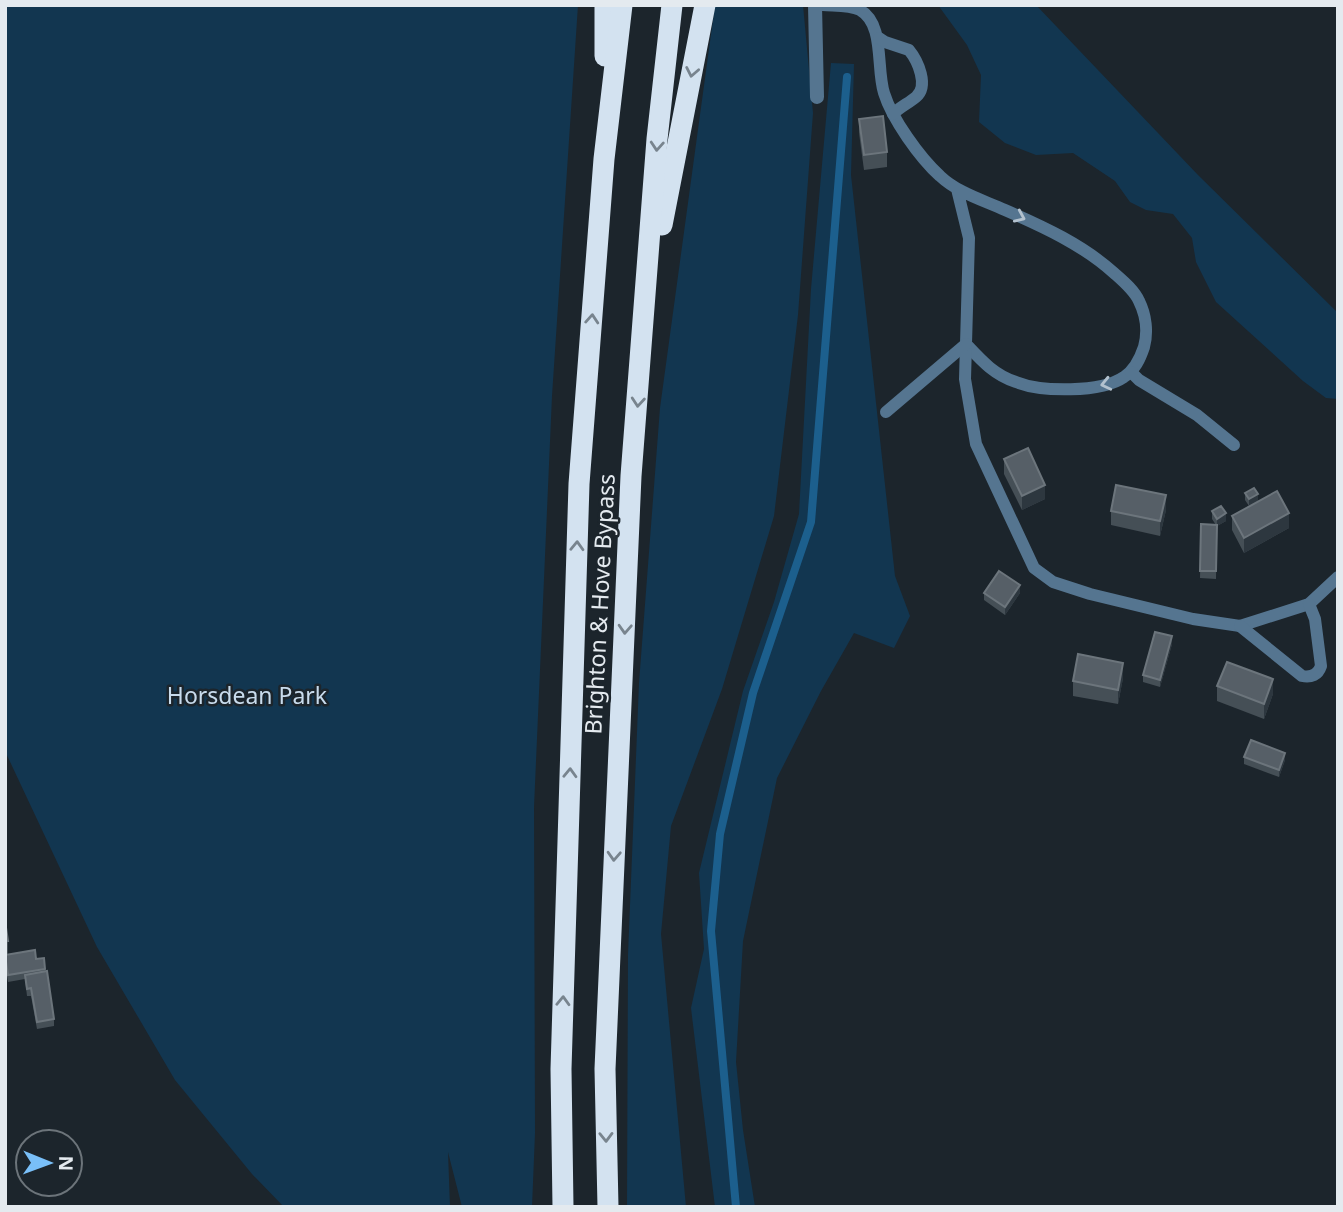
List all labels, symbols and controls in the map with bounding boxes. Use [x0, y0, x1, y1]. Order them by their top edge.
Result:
one-way arrow [686, 66, 701, 78]
one-way arrow [649, 141, 664, 152]
one-way arrow [1013, 209, 1025, 223]
one-way arrow [584, 313, 599, 324]
one-way arrow [1100, 375, 1112, 390]
one-way arrow [631, 396, 646, 407]
street label: Brighton & Hove Bypass [576, 473, 622, 735]
one-way arrow [569, 540, 585, 551]
one-way arrow [617, 623, 632, 634]
park label: Horsdean Park [167, 679, 328, 711]
one-way arrow [562, 768, 578, 778]
one-way arrow [607, 851, 622, 862]
one-way arrow [555, 995, 571, 1006]
north arrow [14, 1128, 84, 1198]
one-way arrow [599, 1132, 614, 1143]
text: N [53, 1155, 79, 1171]

